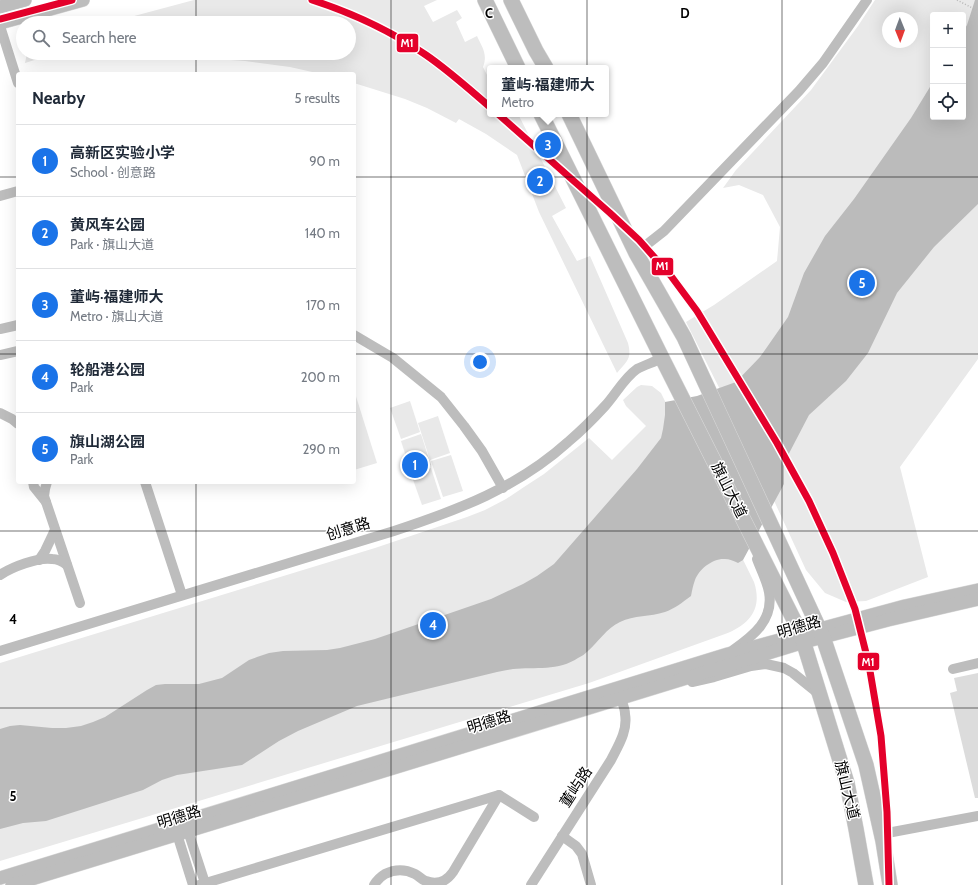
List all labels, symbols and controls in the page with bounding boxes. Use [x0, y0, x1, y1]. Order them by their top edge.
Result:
text: C [485, 5, 493, 21]
text: D [680, 5, 690, 21]
north arrow [882, 12, 918, 48]
map controls [930, 12, 966, 120]
button: + [930, 12, 966, 48]
search box [16, 16, 356, 60]
icon: search [30, 27, 52, 49]
text: Search here [62, 29, 137, 47]
line badge: M1 [396, 33, 419, 53]
text: M1 [400, 36, 414, 50]
button: − [930, 48, 966, 84]
popup [487, 65, 609, 117]
text: 董屿·福建师大 [501, 76, 595, 94]
button: locate [930, 84, 966, 120]
text: Nearby [32, 88, 85, 108]
text: 5 results [294, 90, 340, 106]
text: Metro [501, 94, 534, 110]
pin: 3 [535, 130, 561, 160]
text: 高新区实验小学 [70, 144, 175, 162]
text: 1 [43, 153, 47, 169]
text: 90 m [309, 153, 340, 169]
text: School · 创意路 [70, 164, 156, 180]
pin: 2 [527, 166, 553, 196]
text: 黄风车公园 [70, 216, 145, 234]
text: 2 [42, 225, 48, 241]
text: 140 m [305, 225, 340, 241]
text: Park · 旗山大道 [70, 236, 154, 252]
line badge: M1 [651, 257, 674, 276]
text: M1 [655, 259, 669, 273]
pin: 5 [849, 268, 875, 298]
text: 董屿·福建师大 [70, 288, 163, 306]
text: 3 [41, 297, 49, 313]
text: 170 m [306, 297, 340, 313]
text: Metro · 旗山大道 [70, 308, 163, 324]
your location [470, 352, 490, 372]
text: 轮船港公园 [70, 361, 145, 379]
text: 4 [41, 369, 49, 385]
text: 200 m [301, 369, 340, 385]
text: Park [70, 379, 93, 395]
text: 旗山湖公园 [70, 433, 145, 451]
text: 5 [42, 441, 48, 457]
text: 290 m [302, 441, 340, 457]
pin: 1 [402, 450, 428, 480]
text: Park [70, 451, 93, 467]
street label: 旗山大道 [707, 459, 751, 521]
street label: 创意路 [324, 514, 372, 544]
pin: 4 [420, 610, 446, 640]
text: 4 [9, 611, 17, 627]
street label: 明德路 [775, 612, 823, 642]
line badge: M1 [857, 652, 880, 671]
text: M1 [861, 655, 875, 669]
street label: 明德路 [465, 707, 513, 737]
street label: 旗山大道 [831, 759, 863, 821]
street label: 董屿路 [556, 763, 596, 811]
text: 5 [10, 788, 17, 804]
street label: 明德路 [155, 802, 203, 832]

